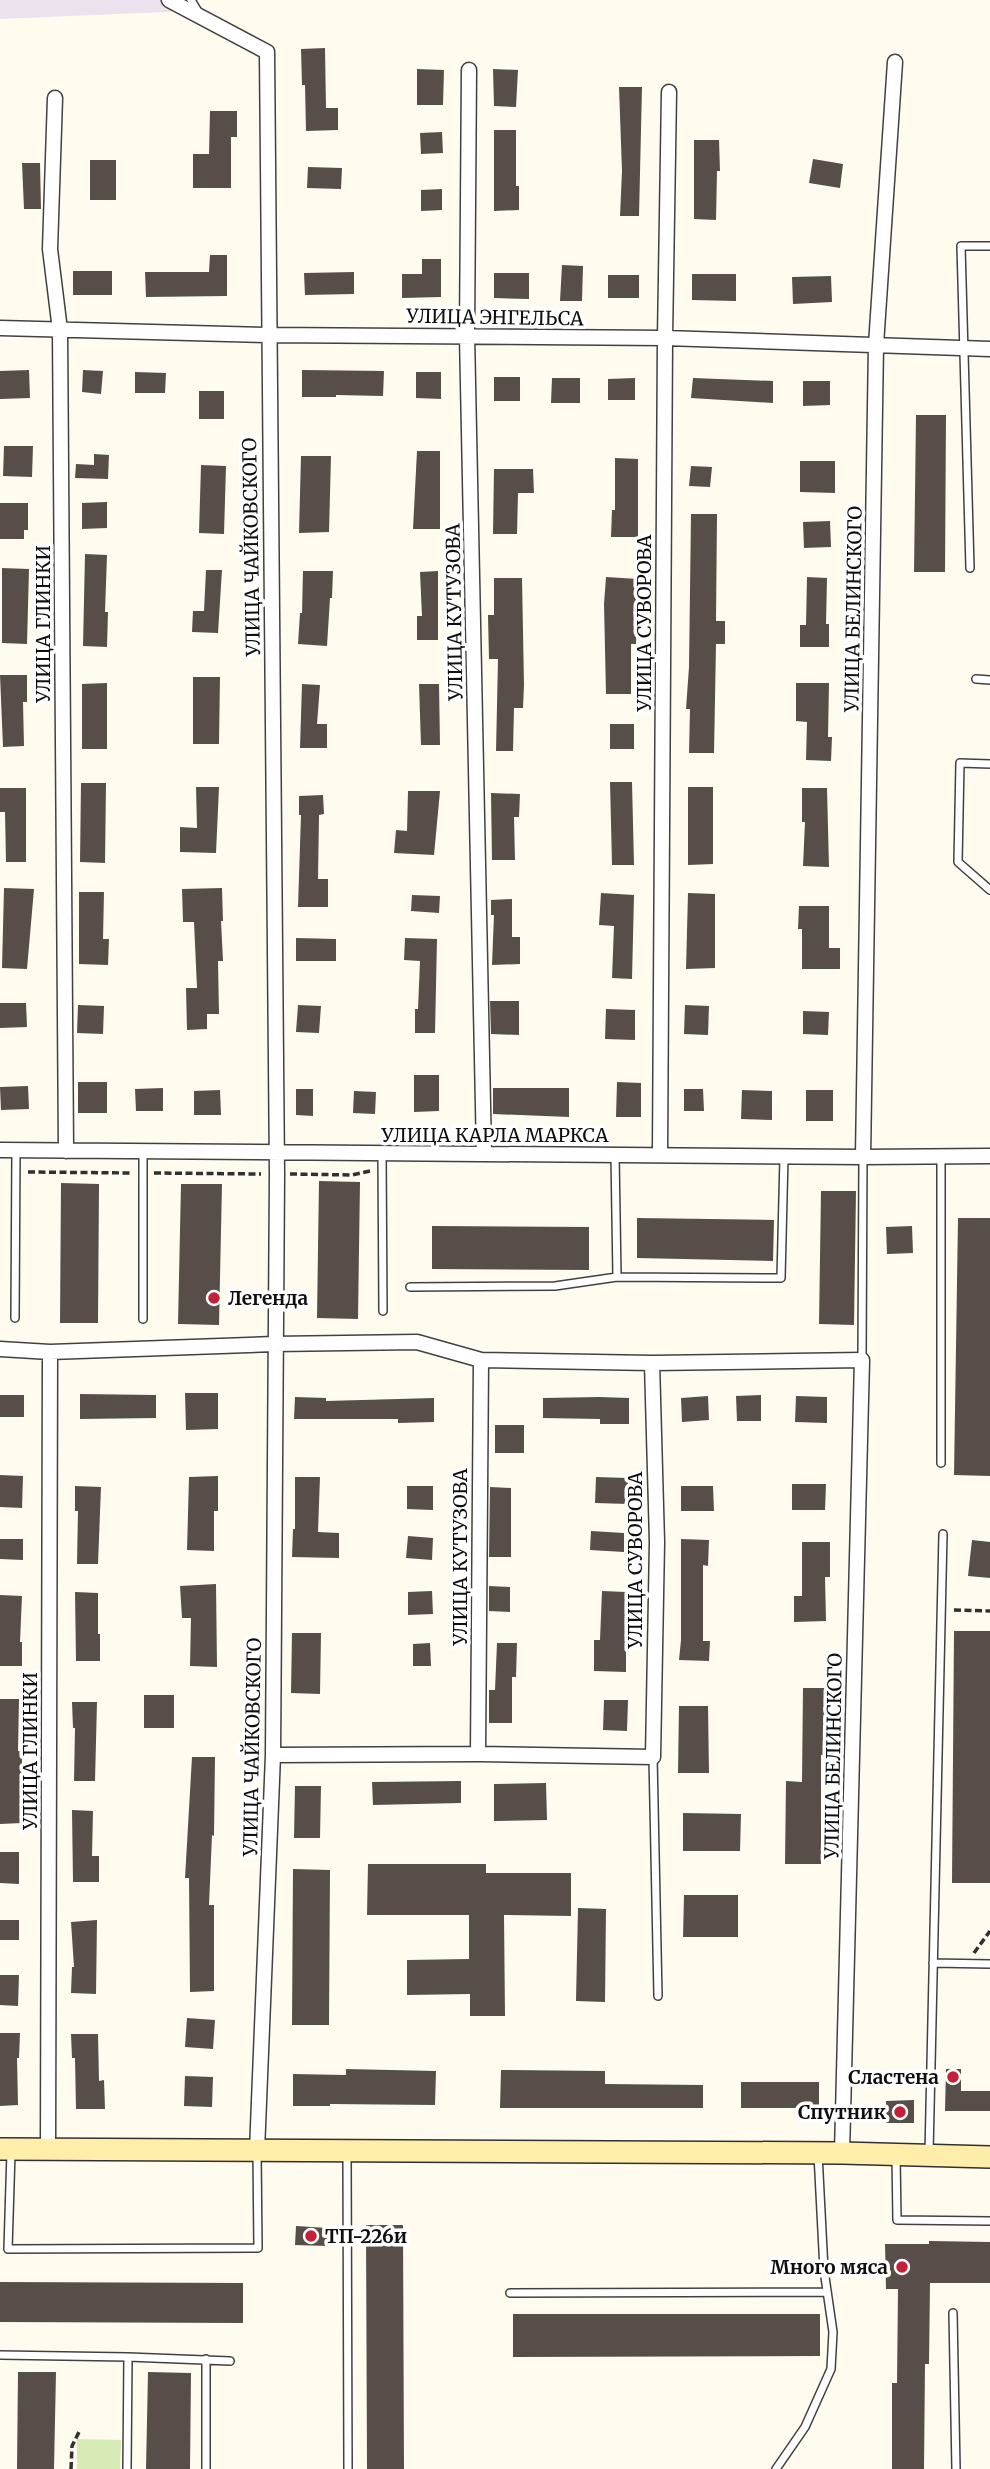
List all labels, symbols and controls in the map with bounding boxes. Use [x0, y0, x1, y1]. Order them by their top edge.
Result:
street label: УЛИЦА ЭНГЕЛЬСА [405, 303, 584, 331]
street label: УЛИЦА ЧАЙКОВСКОГО [237, 437, 265, 658]
street label: УЛИЦА БЕЛИНСКОГО [839, 505, 867, 713]
street label: УЛИЦА КУТУЗОВА [440, 523, 468, 702]
street label: УЛИЦА СУВОРОВА [632, 534, 656, 712]
street label: УЛИЦА ГЛИНКИ [31, 545, 55, 704]
street label: УЛИЦА КАРЛА МАРКСА [381, 1123, 609, 1147]
place label: Легенда [228, 1286, 308, 1310]
marker: Легенда [206, 1290, 222, 1306]
street label: УЛИЦА КУТУЗОВА [448, 1468, 472, 1647]
street label: УЛИЦА СУВОРОВА [623, 1471, 647, 1649]
street label: УЛИЦА ЧАЙКОВСКОГО [238, 1637, 266, 1858]
street label: УЛИЦА БЕЛИНСКОГО [819, 1652, 847, 1860]
street label: УЛИЦА ГЛИНКИ [18, 1672, 42, 1831]
place label: Сластена [848, 2065, 939, 2089]
marker: Сластена [945, 2069, 961, 2085]
place label: Спутник [798, 2100, 886, 2124]
marker: Спутник [892, 2104, 908, 2120]
place label: ТП-226и [325, 2224, 407, 2248]
marker: ТП-226и [303, 2228, 319, 2244]
place label: Много мяса [771, 2255, 888, 2279]
marker: Много мяса [894, 2259, 910, 2275]

